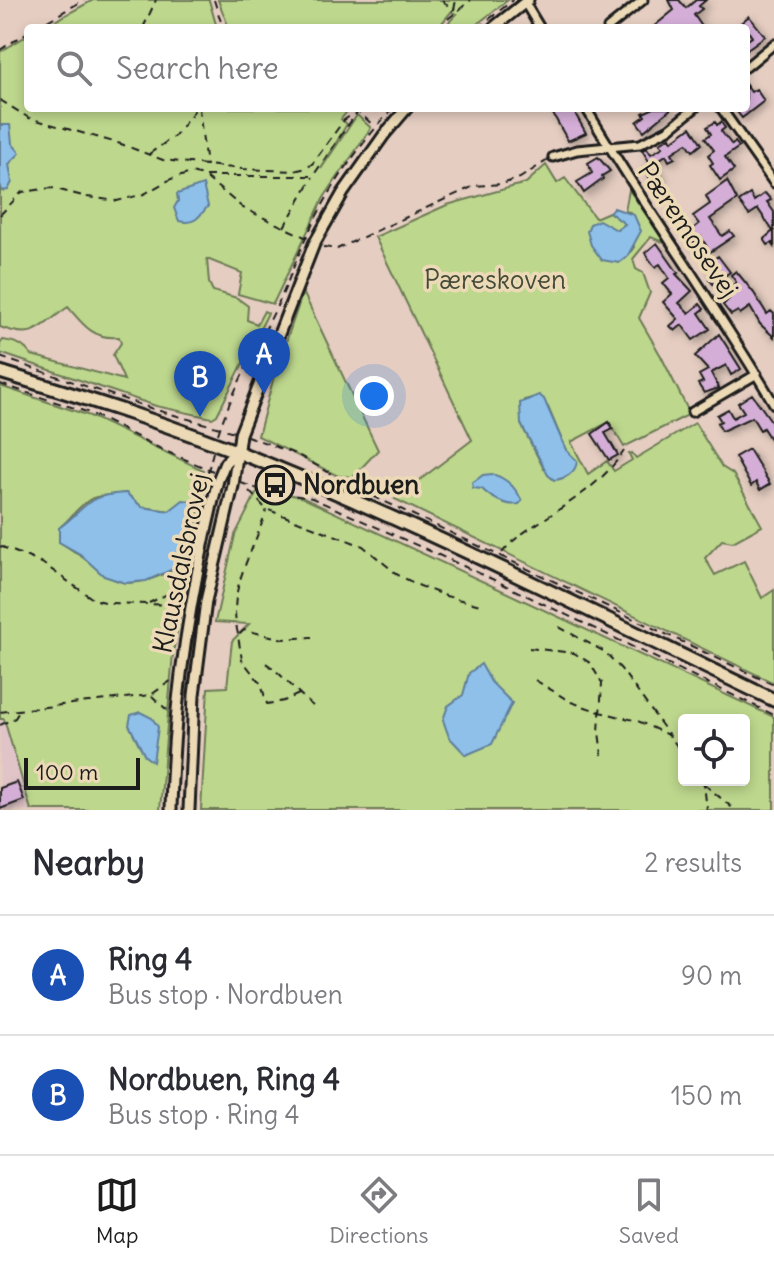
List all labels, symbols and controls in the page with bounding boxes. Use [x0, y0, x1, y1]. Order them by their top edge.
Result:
search box [24, 24, 750, 112]
icon: search [52, 46, 96, 90]
text: Search here [116, 49, 279, 87]
street label: Pæremosevej [631, 156, 746, 304]
park label: Pæreskoven [424, 263, 566, 296]
pin: A [238, 328, 290, 394]
pin: B [174, 351, 226, 417]
your location [354, 376, 394, 416]
bus stop icon: Nordbuen [254, 464, 296, 506]
place label: Nordbuen [303, 468, 419, 501]
street label: Klausdalsbrovej [145, 470, 216, 656]
map controls [678, 714, 750, 786]
button: locate [678, 714, 750, 786]
scale bar [24, 754, 140, 790]
text: 100 m [36, 758, 98, 786]
text: Nearby [32, 841, 145, 884]
text: 2 results [644, 846, 742, 879]
text: Ring 4 [108, 940, 192, 978]
text: A [50, 959, 66, 992]
text: 90 m [681, 959, 742, 992]
text: Bus stop · Nordbuen [108, 978, 343, 1011]
text: Nordbuen, Ring 4 [108, 1060, 340, 1098]
text: B [49, 1079, 67, 1112]
text: 150 m [671, 1079, 742, 1112]
text: Bus stop · Ring 4 [108, 1098, 300, 1131]
tab: Map [95, 1173, 139, 1249]
tab: Directions [329, 1173, 429, 1249]
tab: Saved [619, 1173, 679, 1249]

